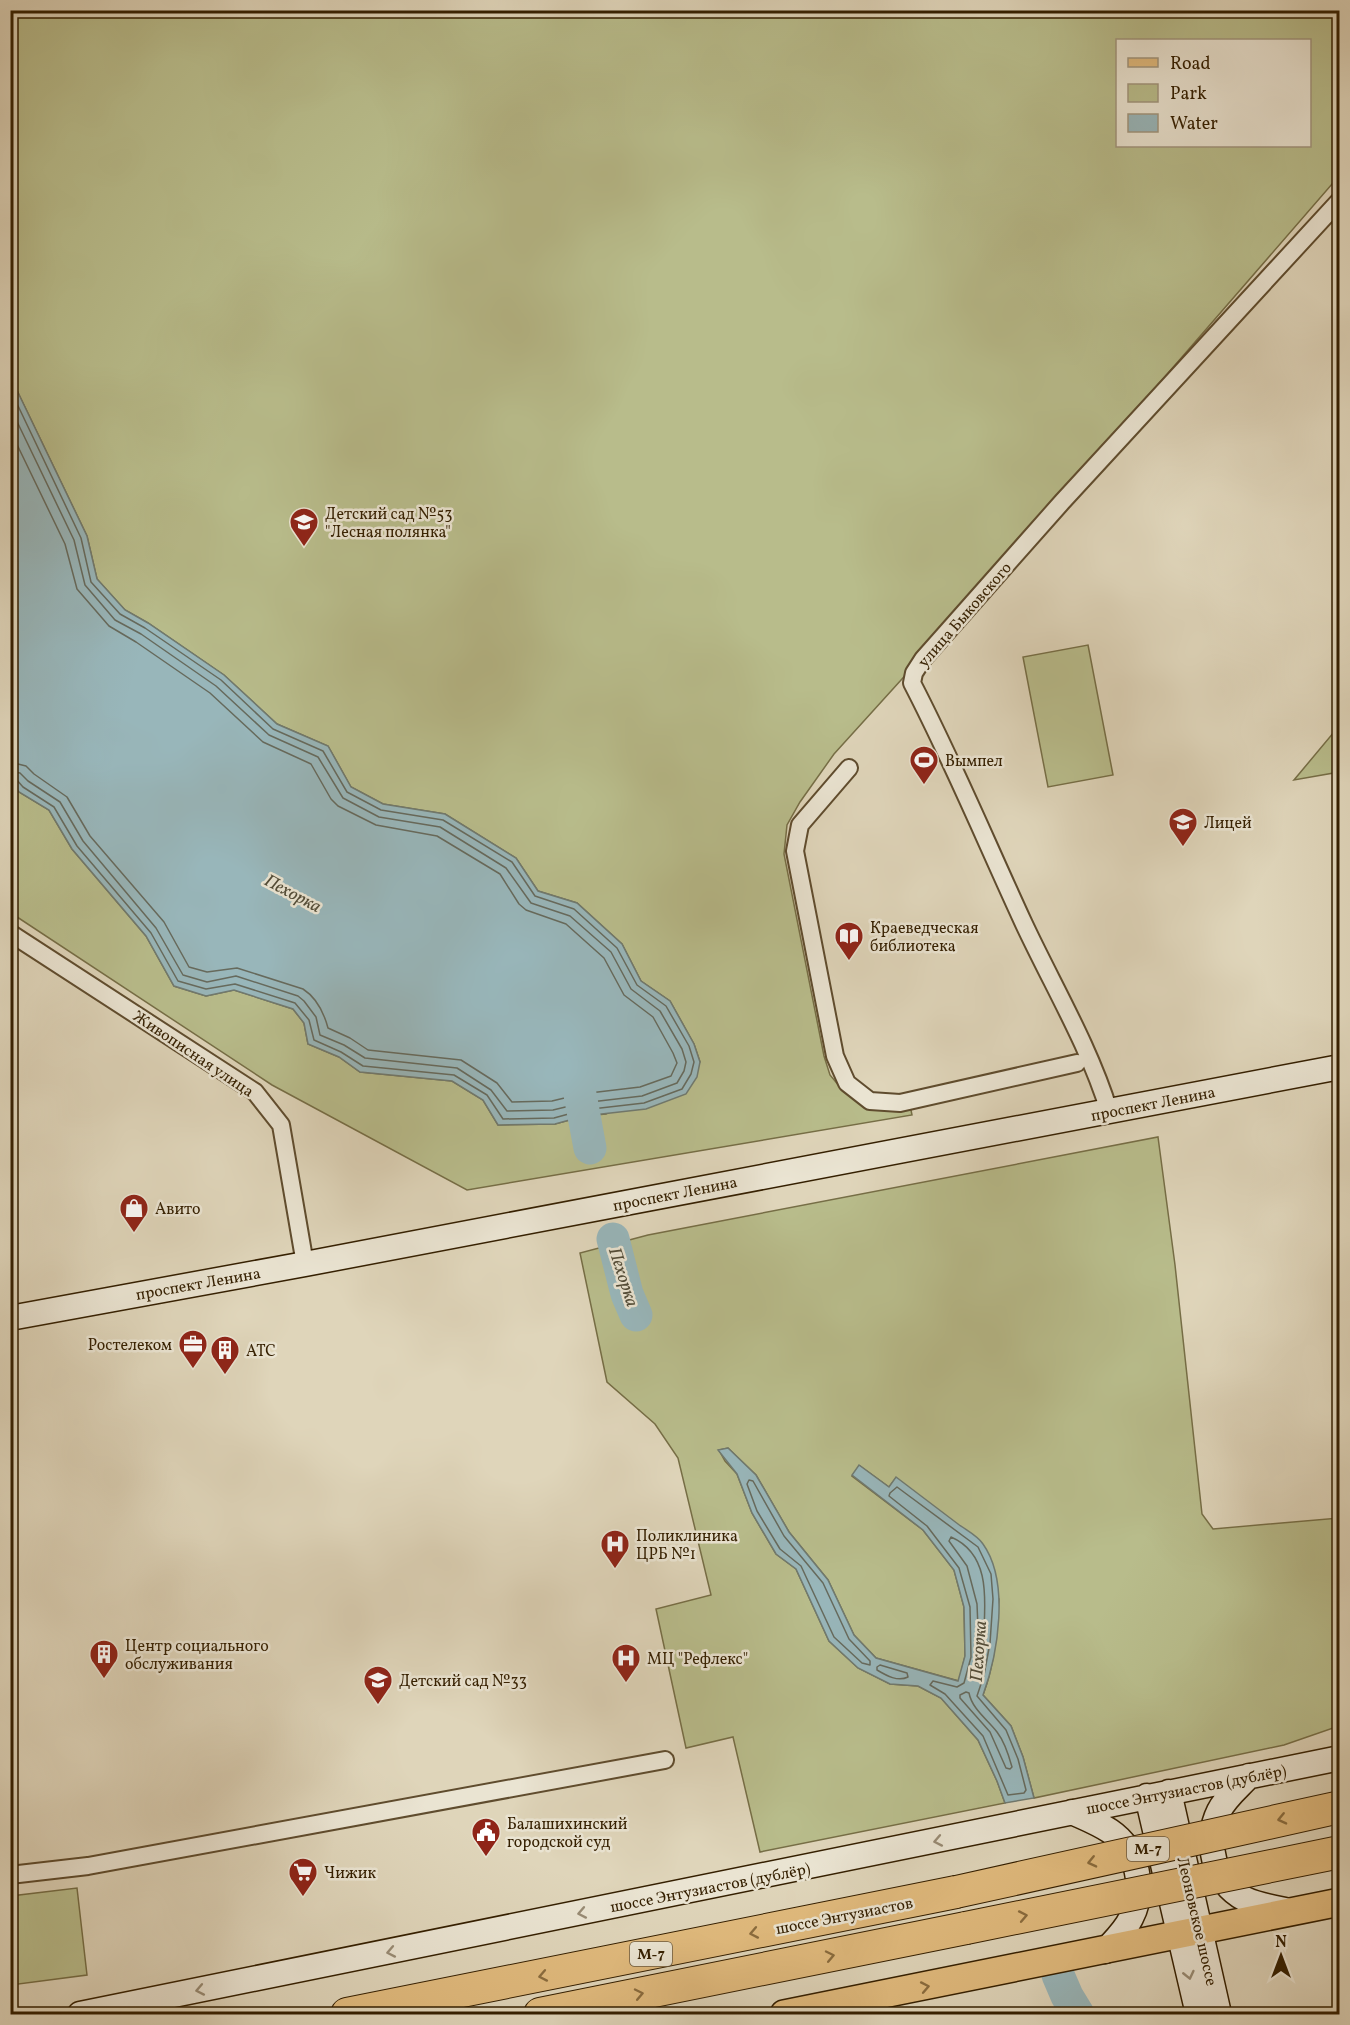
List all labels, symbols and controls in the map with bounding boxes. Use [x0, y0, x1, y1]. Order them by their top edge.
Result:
legend [1116, 39, 1311, 147]
text: Road [1170, 52, 1211, 77]
text: Park [1170, 82, 1207, 107]
text: Water [1170, 112, 1218, 137]
place label: Детский сад №53 "Лесная полянка" [325, 504, 452, 544]
school or university icon: Детский сад №53 "Лесная полянка" [288, 506, 320, 548]
street label: улица Быковского [914, 558, 1017, 673]
sports icon: Вымпел [908, 744, 940, 786]
place label: Вымпел [945, 751, 1003, 773]
school or university icon: Лицей [1167, 806, 1199, 848]
place label: Лицей [1204, 813, 1252, 835]
water label: Пехорка [259, 869, 325, 920]
place label: Краеведческая библиотека [870, 918, 978, 958]
library icon: Краеведческая библиотека [833, 920, 865, 962]
street label: Живописная улица [128, 1006, 258, 1103]
street label: проспект Ленина [1089, 1082, 1218, 1128]
street label: проспект Ленина [611, 1172, 740, 1218]
shop icon: Авито [118, 1192, 150, 1234]
place label: Авито [155, 1199, 201, 1221]
water label: Пехорка [601, 1245, 644, 1310]
street label: проспект Ленина [134, 1263, 263, 1307]
office icon: Ростелеком [177, 1328, 209, 1370]
building icon: АТС [209, 1334, 241, 1376]
place label: Ростелеком [88, 1335, 172, 1357]
place label: АТС [246, 1341, 276, 1363]
place label: Поликлиника ЦРБ №1 [636, 1526, 738, 1566]
hospital icon: Поликлиника ЦРБ №1 [599, 1528, 631, 1570]
water label: Пехорка [965, 1620, 994, 1682]
place label: Центр социального обслуживания [125, 1636, 269, 1676]
building icon: Центр социального обслуживания [88, 1638, 120, 1680]
hospital icon: МЦ "Рефлекс" [610, 1642, 642, 1684]
place label: МЦ "Рефлекс" [647, 1649, 748, 1671]
school or university icon: Детский сад №33 [362, 1664, 394, 1706]
place label: Детский сад №33 [399, 1671, 527, 1693]
street label: шоссе Энтузиастов (дублёр) [1084, 1761, 1289, 1821]
one-way arrow [1278, 1812, 1288, 1825]
place label: Балашихинский городской суд [507, 1814, 628, 1854]
public building icon: Балашихинский городской суд [470, 1816, 502, 1858]
one-way arrow [933, 1834, 943, 1847]
road number: М-7 [1127, 1837, 1169, 1861]
one-way arrow [1087, 1855, 1097, 1868]
street label: Леоновское шоссе [1171, 1855, 1222, 1988]
supermarket icon: Чижик [287, 1856, 319, 1898]
street label: шоссе Энтузиастов (дублёр) [608, 1859, 813, 1919]
place label: Чижик [324, 1863, 376, 1885]
street label: шоссе Энтузиастов [774, 1893, 915, 1941]
one-way arrow [577, 1906, 587, 1919]
one-way arrow [1018, 1910, 1028, 1923]
one-way arrow [750, 1926, 760, 1939]
north arrow [1251, 1926, 1311, 1986]
text: N [1275, 1932, 1287, 1954]
road number: М-7 [630, 1942, 672, 1966]
one-way arrow [386, 1945, 396, 1958]
one-way arrow [824, 1950, 834, 1963]
one-way arrow [538, 1969, 548, 1982]
one-way arrow [1182, 1970, 1195, 1980]
one-way arrow [920, 1981, 930, 1994]
one-way arrow [195, 1983, 205, 1996]
one-way arrow [633, 1989, 643, 2002]

